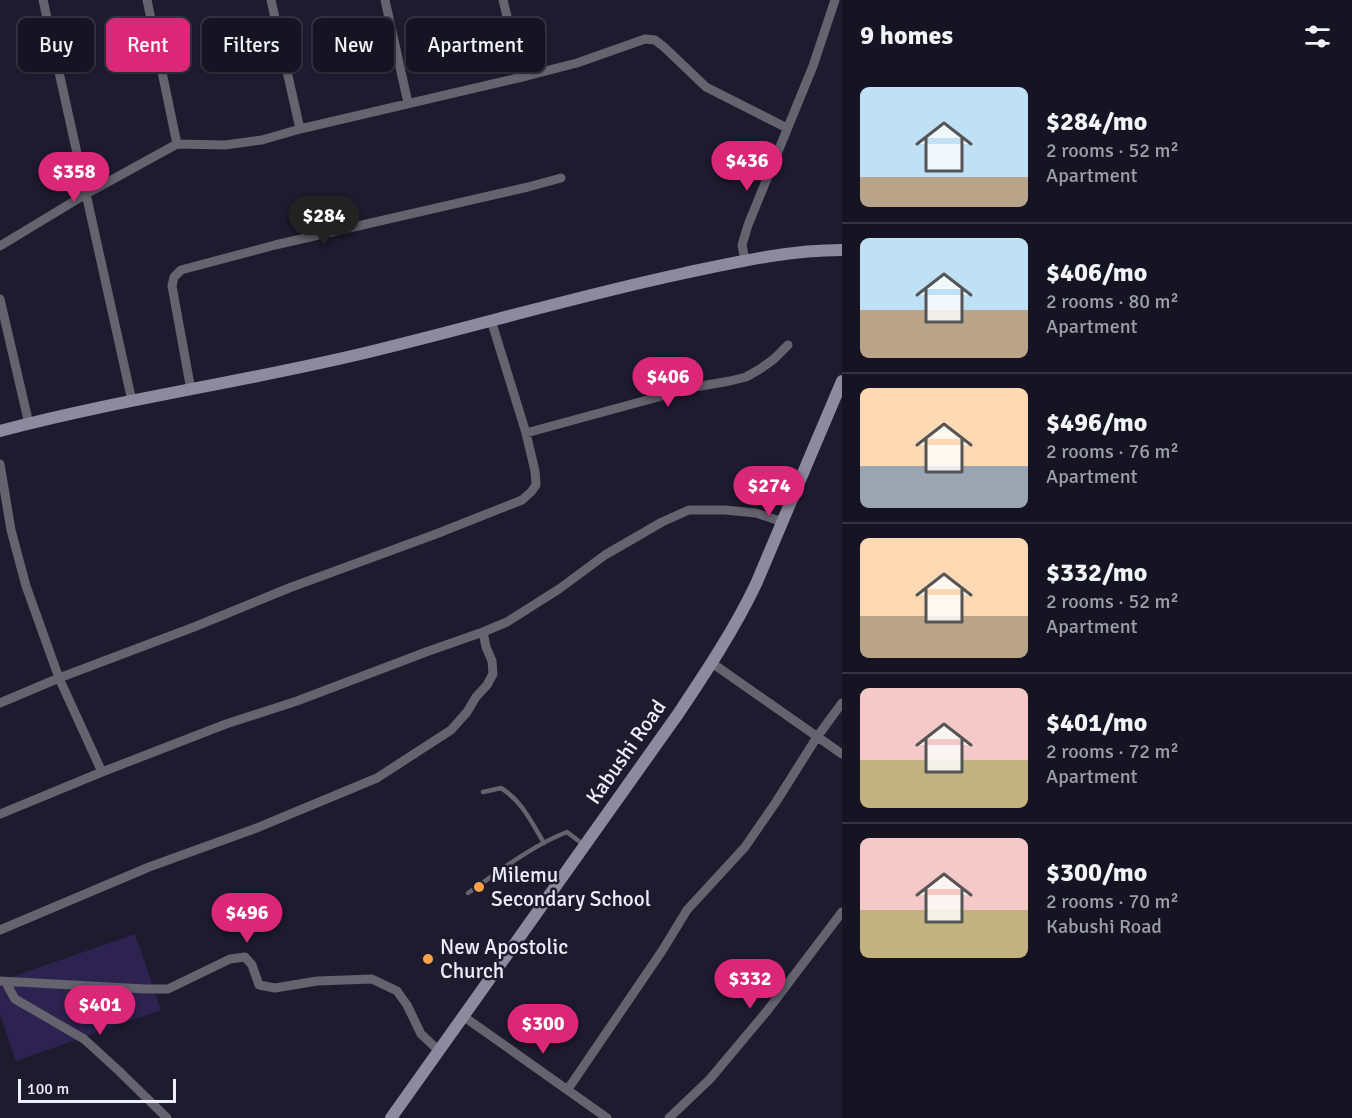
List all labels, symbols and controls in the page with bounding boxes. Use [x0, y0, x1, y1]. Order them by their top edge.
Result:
chip: Buy [18, 18, 94, 72]
chip: Rent [106, 18, 190, 72]
chip: Filters [202, 18, 301, 72]
chip: New [313, 18, 394, 72]
chip: Apartment [406, 18, 545, 72]
text: 9 homes [860, 20, 953, 52]
icon: filters [1301, 20, 1334, 53]
text: $284/mo [1046, 106, 1147, 138]
icon: home [908, 111, 980, 183]
text: 2 rooms · 52 m² [1046, 138, 1179, 163]
pin: $436 [711, 141, 783, 192]
text: $436 [725, 148, 769, 173]
pin: $358 [38, 152, 110, 203]
text: $358 [52, 159, 96, 184]
text: Apartment [1046, 163, 1138, 188]
pin: $284 [288, 196, 360, 247]
text: $284 [302, 203, 346, 228]
text: $406/mo [1046, 257, 1147, 289]
icon: home [908, 262, 980, 334]
text: 2 rooms · 80 m² [1046, 289, 1179, 314]
text: Apartment [1046, 314, 1138, 339]
pin: $406 [632, 357, 704, 408]
text: $406 [646, 364, 690, 389]
text: $496/mo [1046, 407, 1147, 439]
icon: home [908, 412, 980, 484]
text: 2 rooms · 76 m² [1046, 439, 1179, 464]
text: Apartment [1046, 464, 1138, 489]
pin: $274 [733, 466, 805, 517]
text: $274 [747, 473, 791, 498]
text: $332/mo [1046, 557, 1147, 589]
icon: home [908, 562, 980, 634]
text: 2 rooms · 52 m² [1046, 589, 1179, 614]
text: Apartment [1046, 614, 1138, 639]
street label: Kabushi Road [580, 695, 672, 809]
text: $401/mo [1046, 707, 1147, 739]
icon: home [908, 712, 980, 784]
text: 2 rooms · 72 m² [1046, 739, 1179, 764]
text: Apartment [1046, 764, 1138, 789]
text: $300/mo [1046, 857, 1147, 889]
place label: Milemu Secondary School [491, 862, 651, 912]
icon: home [908, 862, 980, 934]
marker: Milemu Secondary School [472, 880, 486, 894]
text: 2 rooms · 70 m² [1046, 889, 1179, 914]
pin: $496 [211, 893, 283, 944]
text: $496 [225, 900, 269, 925]
text: Kabushi Road [1046, 914, 1162, 939]
place label: New Apostolic Church [440, 934, 568, 984]
marker: New Apostolic Church [421, 952, 435, 966]
pin: $332 [714, 959, 786, 1010]
text: $332 [728, 966, 772, 991]
pin: $401 [64, 985, 136, 1036]
text: $401 [78, 992, 122, 1017]
pin: $300 [507, 1004, 579, 1055]
text: $300 [521, 1011, 565, 1036]
scale bar [18, 1076, 176, 1104]
text: 100 m [27, 1079, 69, 1099]

